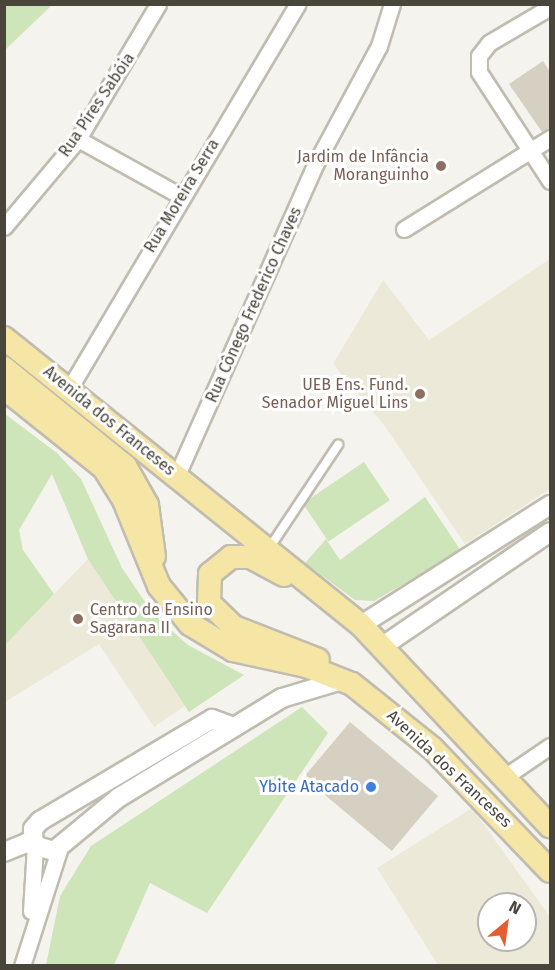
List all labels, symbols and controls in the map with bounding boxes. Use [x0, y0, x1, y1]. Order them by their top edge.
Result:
street label: Rua Píres Sabóia [55, 49, 139, 161]
street label: Rua Moreira Serra [141, 136, 223, 256]
place label: Jardim de Infância Moranguinho [297, 147, 429, 185]
marker: Jardim de Infância Moranguinho [434, 159, 448, 173]
street label: Rua Cônego Frederico Chaves [202, 204, 306, 406]
street label: Avenida dos Franceses [39, 362, 179, 480]
place label: UEB Ens. Fund. Senador Miguel Lins [262, 375, 408, 413]
marker: UEB Ens. Fund. Senador Miguel Lins [413, 387, 427, 401]
place label: Centro de Ensino Sagarana II [90, 600, 213, 638]
marker: Centro de Ensino Sagarana II [71, 612, 85, 626]
street label: Avenida dos Franceses [383, 706, 515, 832]
place label: Ybite Atacado [259, 777, 359, 797]
marker: Ybite Atacado [364, 780, 378, 794]
north arrow [477, 892, 537, 952]
text: N [506, 897, 524, 918]

